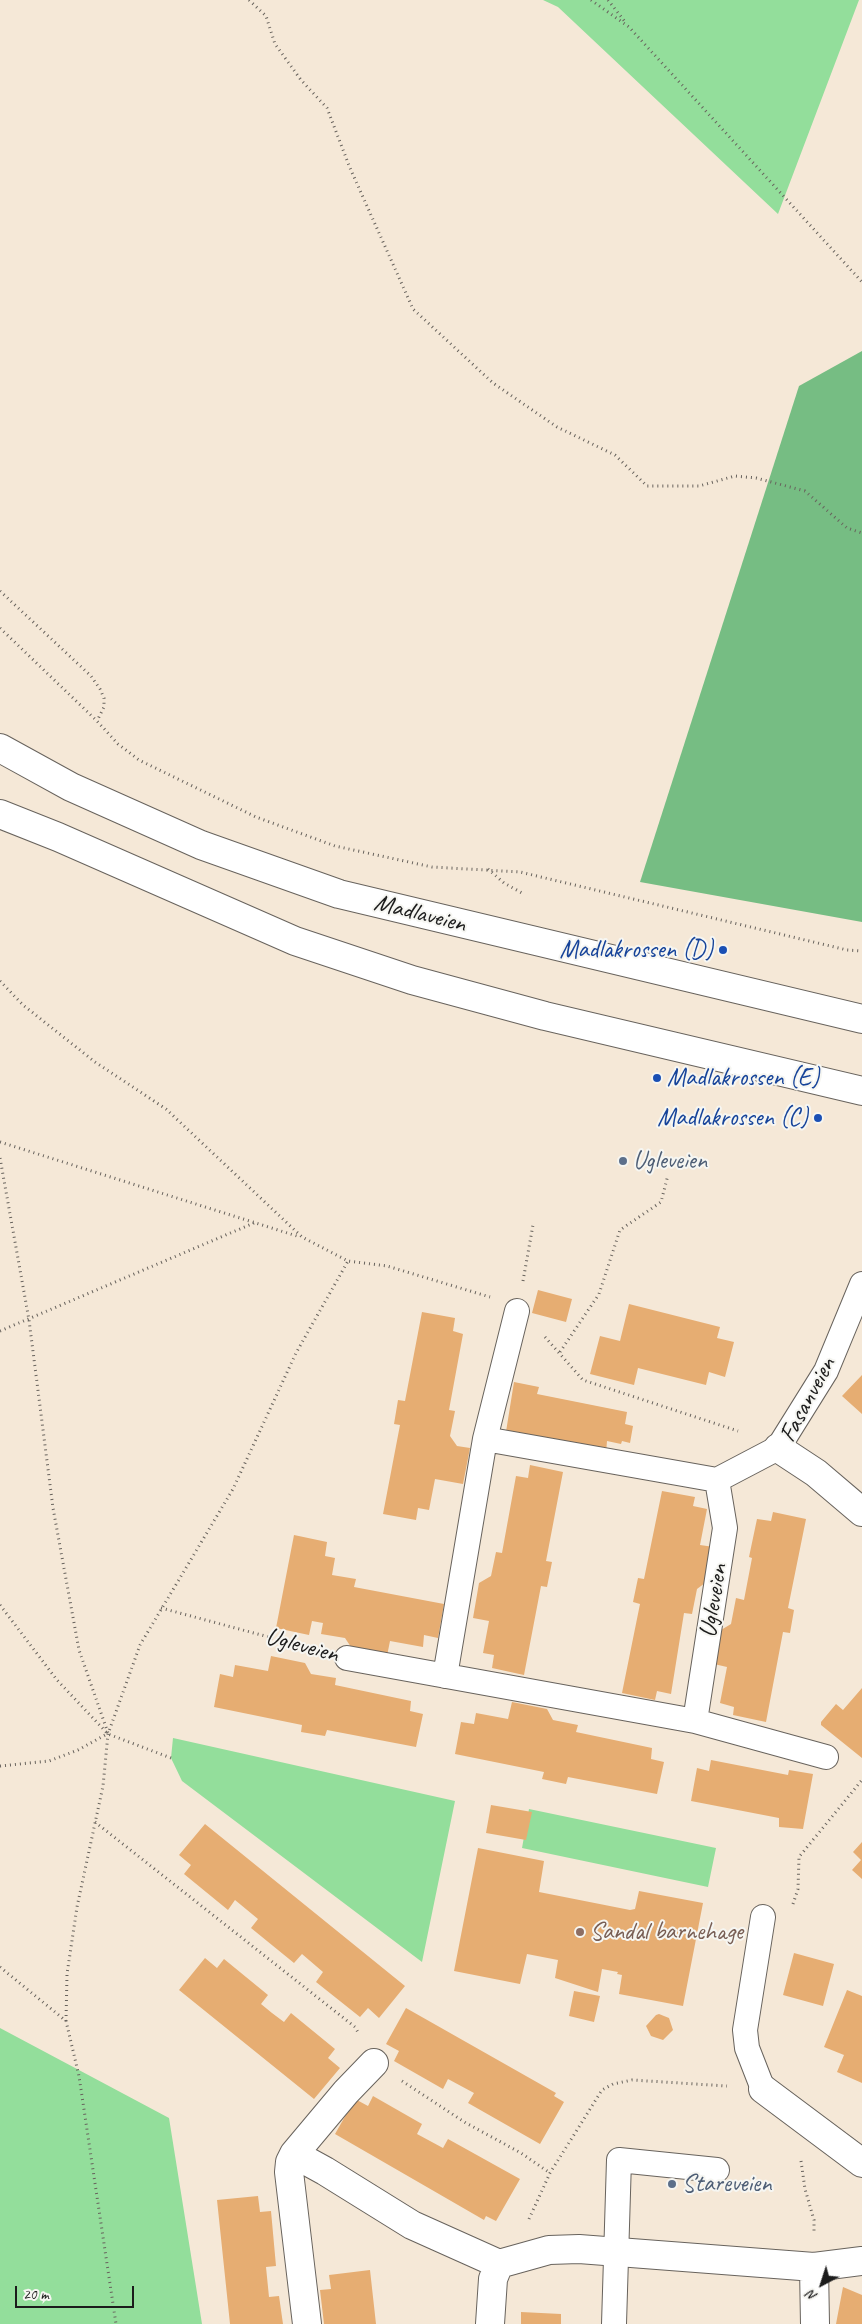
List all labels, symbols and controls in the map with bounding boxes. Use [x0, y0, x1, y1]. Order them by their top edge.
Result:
street label: Madlaveien [371, 888, 469, 940]
place label: Madlakrossen (D) [560, 935, 713, 965]
marker: Madlakrossen (D) [717, 944, 729, 956]
place label: Madlakrossen (E) [667, 1063, 819, 1093]
marker: Madlakrossen (E) [651, 1072, 663, 1084]
place label: Madlakrossen (C) [657, 1103, 808, 1133]
marker: Madlakrossen (C) [812, 1112, 824, 1124]
place label: Ugleveien [633, 1146, 707, 1176]
marker: Ugleveien [617, 1155, 629, 1167]
street label: Fasanveien [773, 1352, 843, 1448]
street label: Ugleveien [693, 1562, 735, 1640]
street label: Ugleveien [262, 1622, 342, 1670]
place label: Sandal barnehage [590, 1917, 743, 1947]
marker: Sandal barnehage [574, 1926, 586, 1938]
place label: Stareveien [682, 2169, 771, 2199]
marker: Stareveien [666, 2178, 678, 2190]
north arrow [797, 2259, 847, 2309]
scale bar [18, 2276, 136, 2308]
text: 20 m [23, 2285, 49, 2304]
text: N [803, 2287, 821, 2305]

